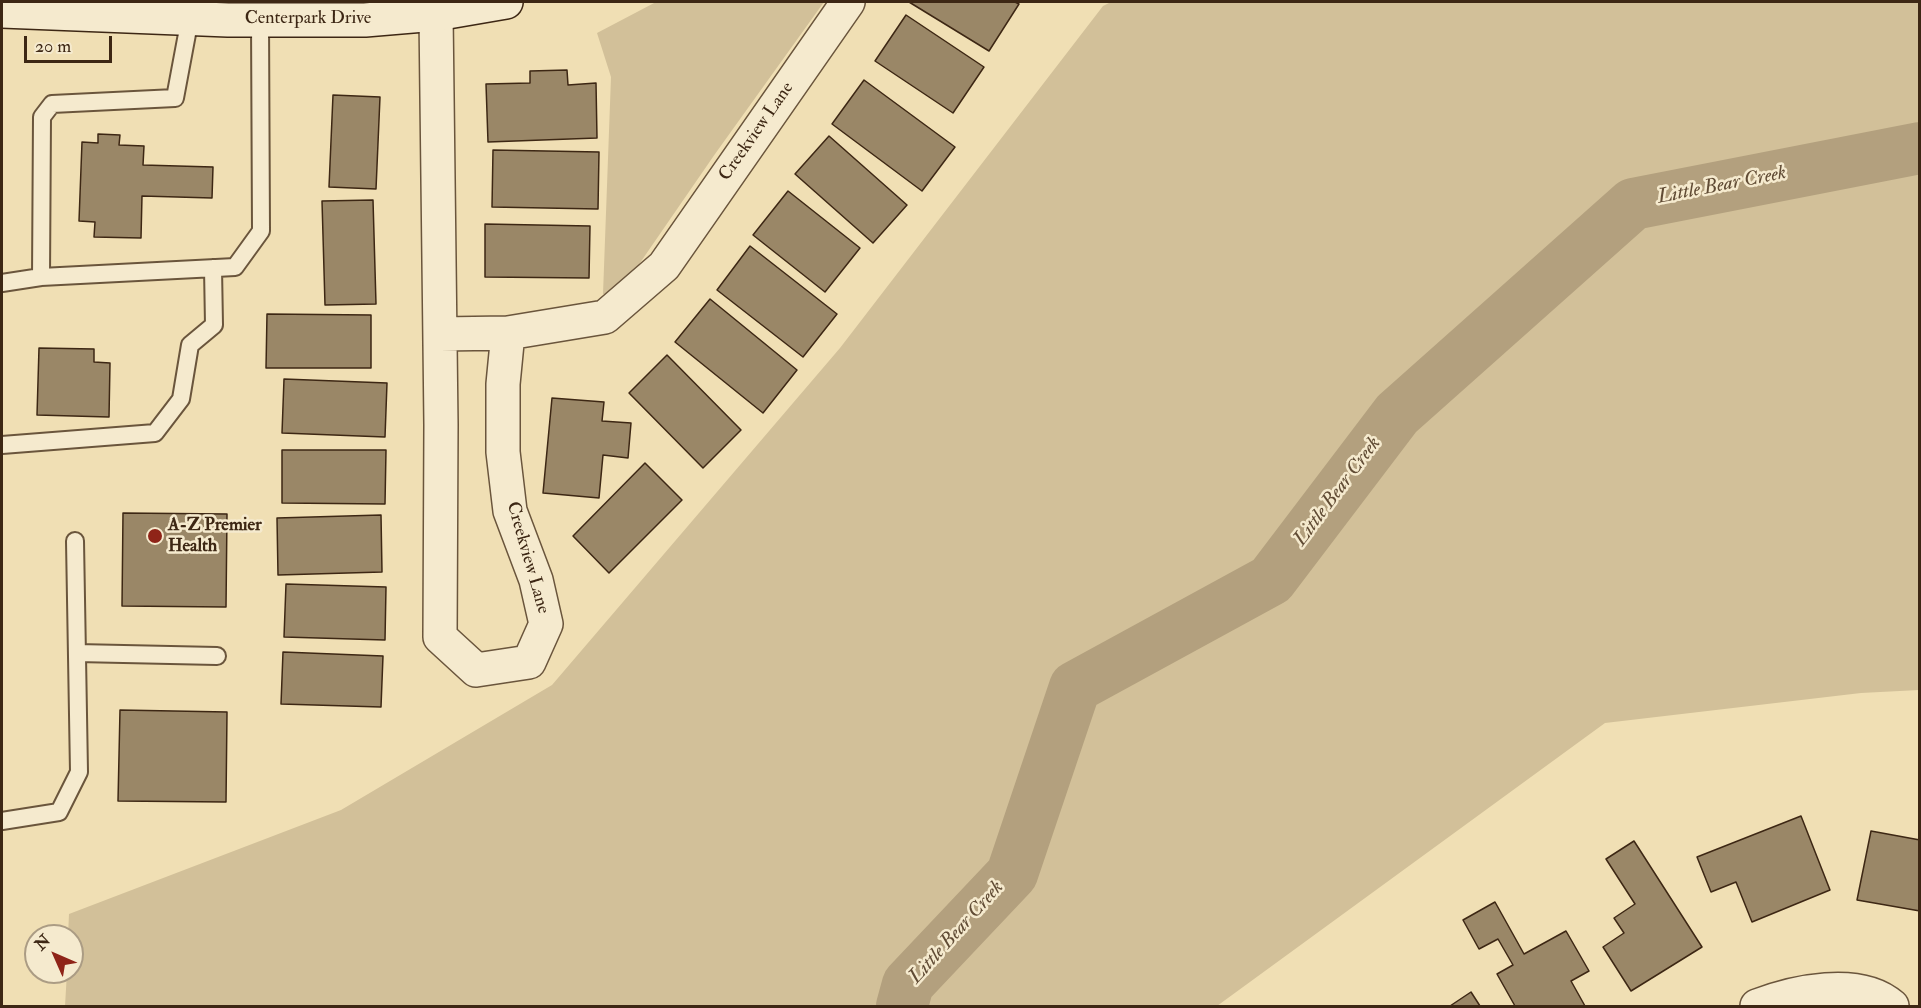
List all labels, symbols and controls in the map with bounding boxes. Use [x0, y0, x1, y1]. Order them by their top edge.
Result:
street label: Centerpark Drive [245, 8, 371, 30]
scale bar [27, 24, 116, 62]
text: 20 m [35, 35, 71, 58]
street label: Creekview Lane [715, 79, 799, 185]
water label: Little Bear Creek [1656, 162, 1788, 210]
water label: Little Bear Creek [1289, 433, 1387, 551]
street label: Creekview Lane [501, 500, 553, 616]
place label: A-Z Premier Health [168, 515, 262, 558]
marker: A-Z Premier Health [146, 527, 164, 545]
water label: Little Bear Creek [904, 877, 1010, 989]
north arrow [24, 924, 84, 984]
text: N [31, 931, 55, 955]

